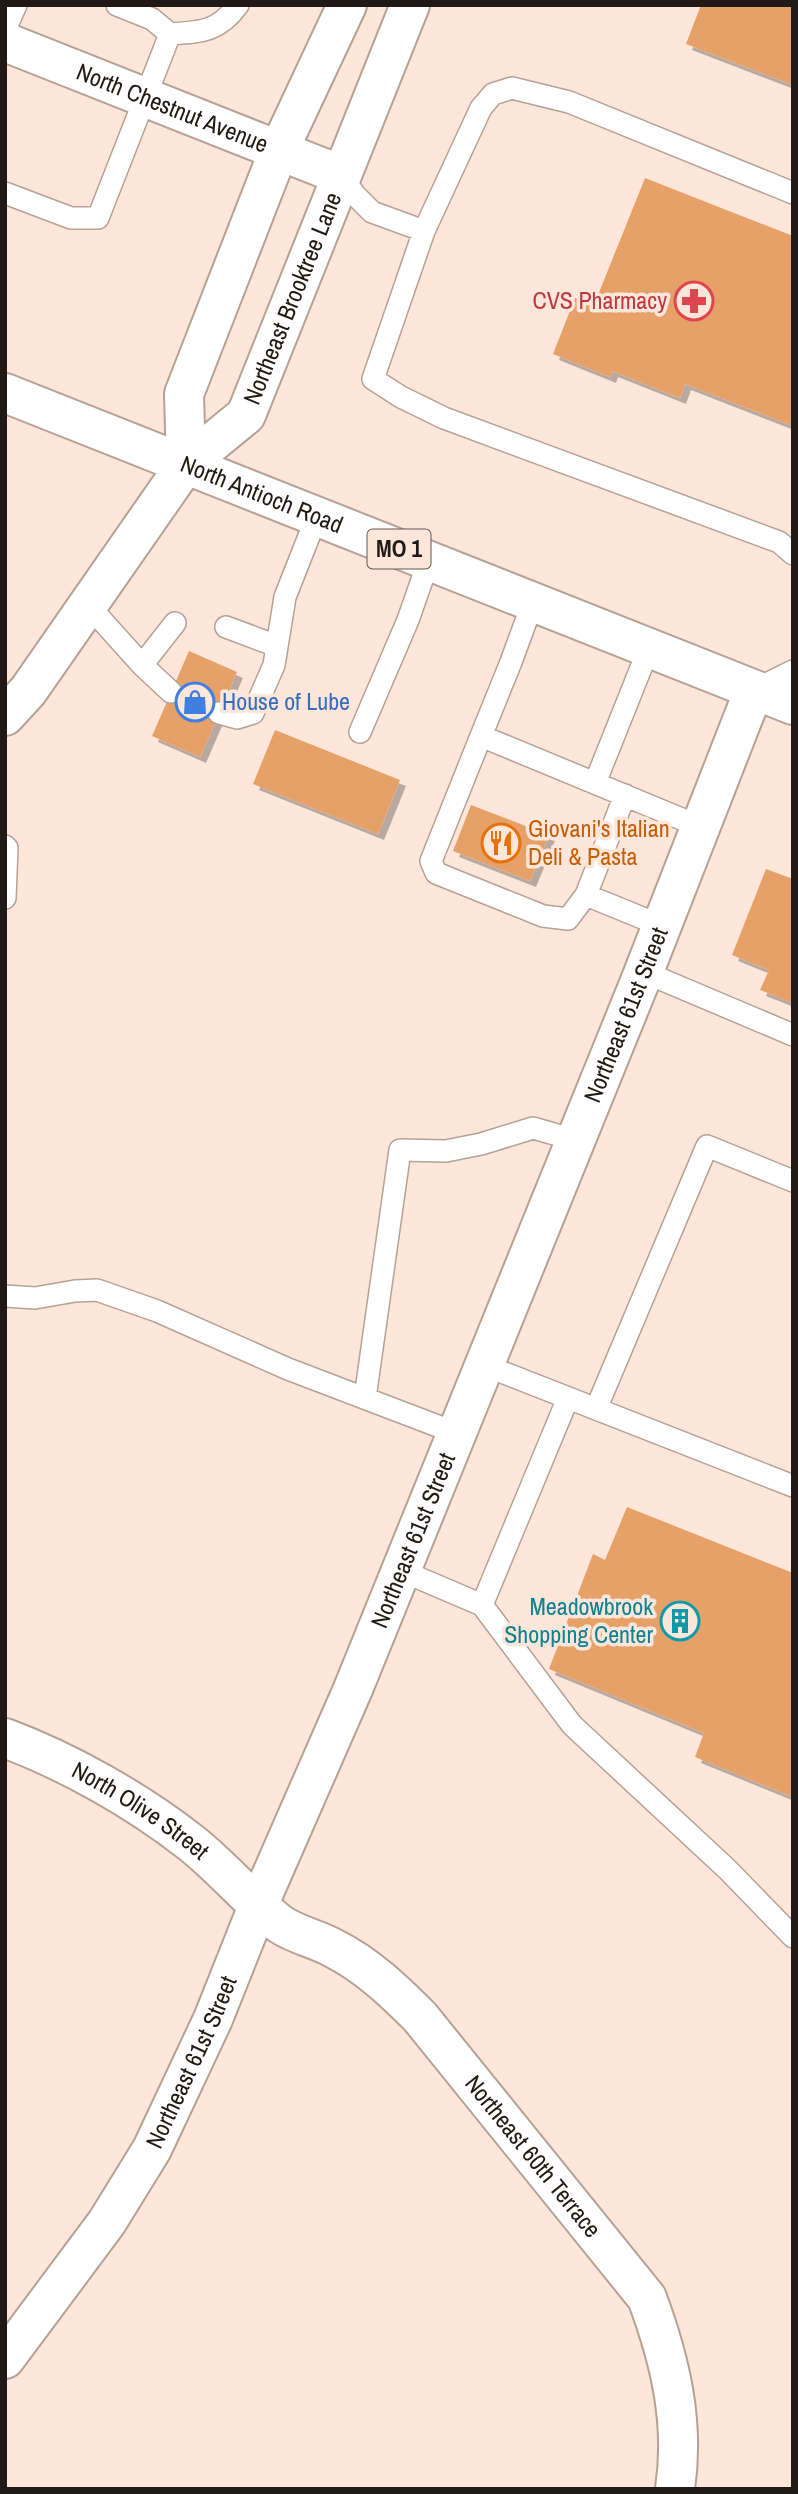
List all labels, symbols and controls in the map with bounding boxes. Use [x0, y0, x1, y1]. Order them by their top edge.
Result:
street label: North Chestnut Avenue [72, 55, 273, 160]
street label: Northeast Brooktree Lane [235, 187, 348, 409]
pharmacy icon: CVS Pharmacy [673, 280, 715, 322]
place label: CVS Pharmacy [532, 284, 667, 316]
street label: North Antioch Road [176, 447, 348, 540]
road number: MO 1 [368, 530, 430, 568]
shop icon: House of Lube [174, 681, 216, 723]
place label: House of Lube [222, 685, 350, 717]
place label: Giovani's Italian Deli & Pasta [528, 812, 670, 872]
restaurant icon: Giovani's Italian Deli & Pasta [480, 822, 522, 864]
street label: Northeast 61st Street [576, 922, 675, 1107]
street label: Northeast 61st Street [363, 1447, 462, 1632]
place label: Meadowbrook Shopping Center [504, 1590, 653, 1650]
building icon: Meadowbrook Shopping Center [659, 1600, 701, 1642]
street label: North Olive Street [67, 1753, 217, 1866]
street label: Northeast 61st Street [138, 1970, 244, 2153]
street label: Northeast 60th Terrace [458, 2068, 609, 2244]

